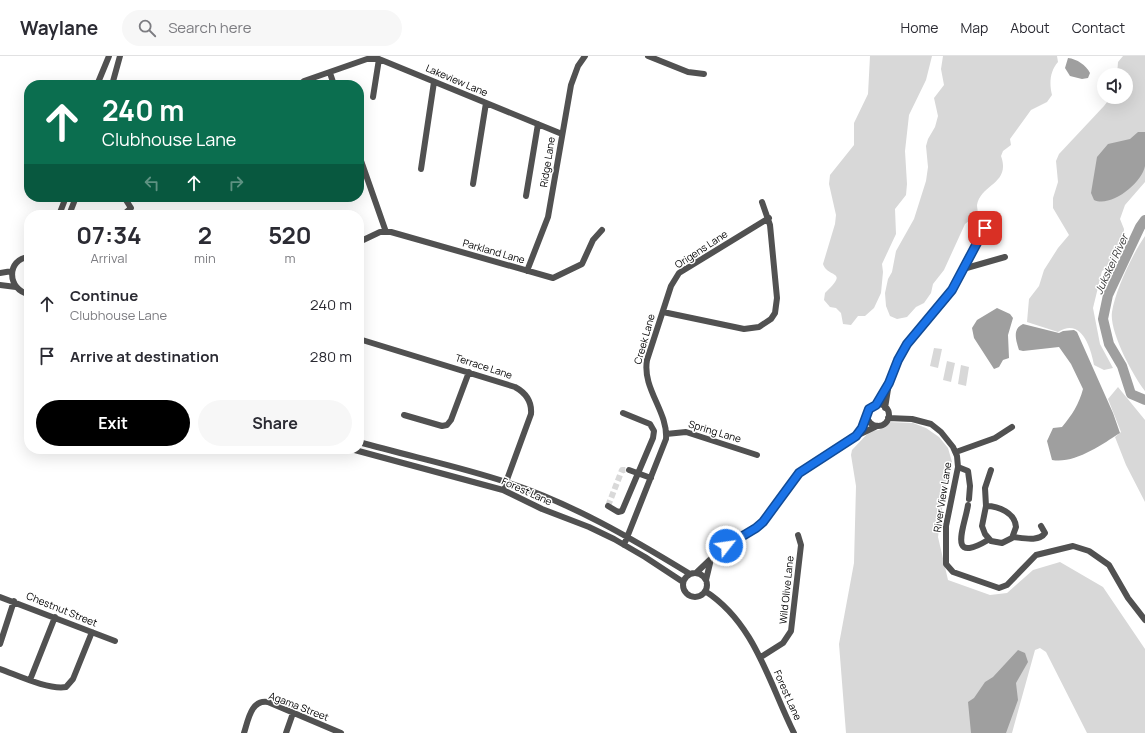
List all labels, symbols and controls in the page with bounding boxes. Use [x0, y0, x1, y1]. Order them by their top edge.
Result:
search box [122, 10, 402, 46]
text: Waylane [20, 15, 98, 41]
icon: search [136, 17, 158, 39]
text: Search here [168, 17, 252, 38]
text: Home [901, 18, 938, 37]
text: Map [960, 18, 988, 37]
text: About [1010, 18, 1050, 37]
text: Contact [1072, 18, 1125, 37]
street label: Lakeview Lane [424, 61, 490, 99]
map controls [1097, 68, 1133, 104]
button: sound [1097, 68, 1133, 104]
text: 240 m [102, 91, 184, 129]
icon: ahead [36, 96, 88, 148]
text: Clubhouse Lane [102, 127, 236, 151]
street label: Ridge Lane [536, 136, 558, 188]
icon: left [141, 172, 163, 194]
icon: ahead [183, 172, 205, 194]
icon: right [225, 172, 247, 194]
pin [968, 211, 1002, 245]
icon: arrive [974, 217, 996, 239]
text: 07:34 [76, 218, 142, 251]
text: 2 [198, 218, 212, 251]
text: 520 [268, 218, 312, 251]
street label: Origens Lane [672, 227, 730, 271]
water label: Jukskei River [1091, 230, 1132, 296]
street label: Parkland Lane [461, 235, 527, 267]
text: Arrival [90, 249, 128, 267]
text: min [194, 249, 216, 267]
text: m [284, 249, 295, 267]
text: Continue [70, 285, 138, 306]
icon: ahead [36, 293, 58, 315]
text: 240 m [310, 294, 352, 315]
text: Clubhouse Lane [70, 306, 167, 324]
street label: Creek Lane [630, 312, 658, 366]
icon: arrive [36, 345, 58, 367]
text: Arrive at destination [70, 346, 219, 367]
text: 280 m [310, 346, 352, 367]
street label: Terrace Lane [454, 350, 514, 382]
button: Exit [36, 400, 190, 446]
button: Share [198, 400, 352, 446]
street label: Spring Lane [687, 416, 743, 446]
street label: River View Lane [930, 461, 954, 533]
street label: Forest Lane [500, 474, 555, 508]
position arrow [705, 525, 747, 567]
street label: Wild Olive Lane [775, 555, 797, 625]
street label: Chestnut Street [24, 588, 100, 630]
street label: Forest Lane [771, 668, 805, 723]
street label: Agama Street [267, 688, 331, 724]

